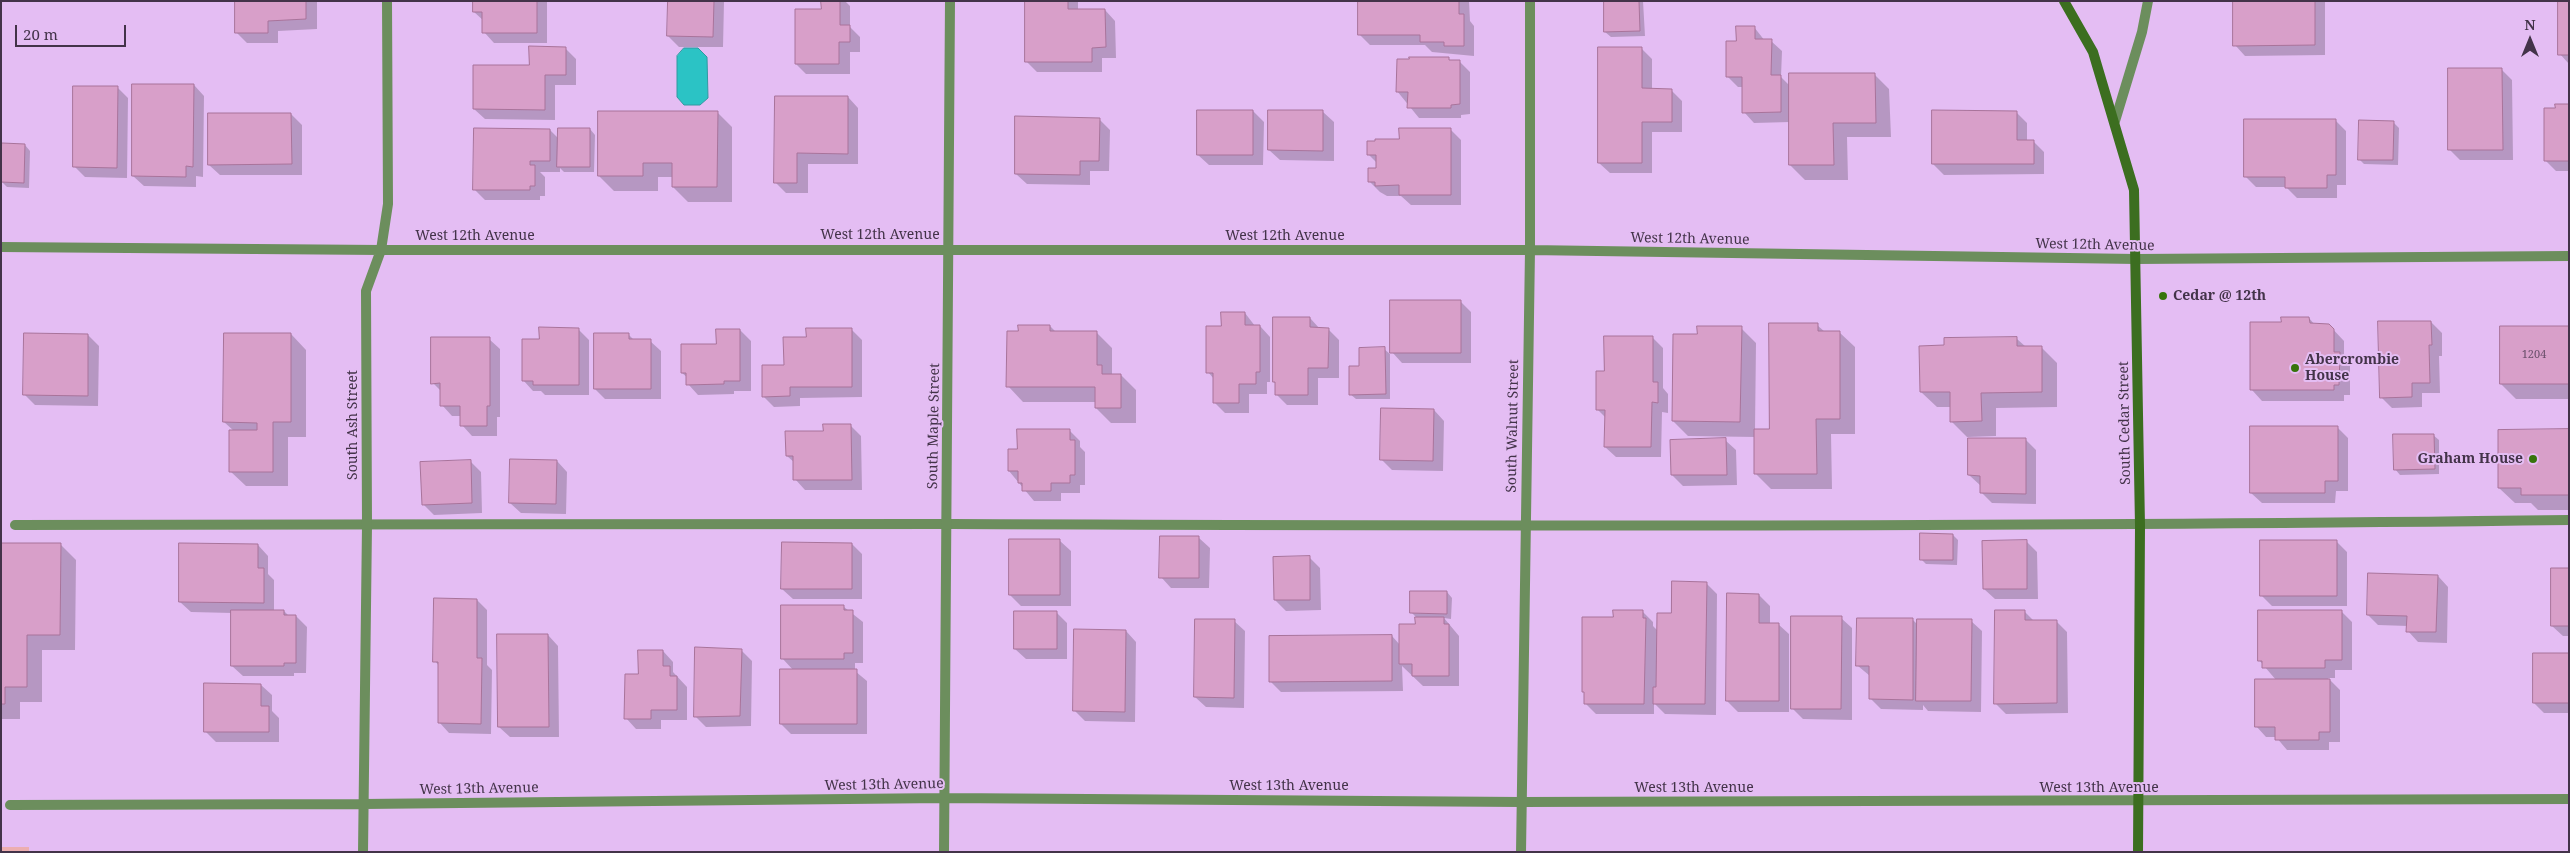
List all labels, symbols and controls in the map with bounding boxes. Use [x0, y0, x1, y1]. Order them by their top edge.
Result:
scale bar [18, 15, 129, 47]
north arrow [2505, 15, 2555, 65]
text: N [2524, 15, 2536, 34]
text: 20 m [23, 24, 58, 44]
street label: West 12th Avenue [820, 227, 940, 243]
street label: West 12th Avenue [415, 228, 535, 244]
street label: West 12th Avenue [1225, 228, 1345, 244]
street label: West 12th Avenue [1630, 230, 1750, 248]
street label: West 12th Avenue [2035, 236, 2155, 254]
place label: Cedar @ 12th [2173, 288, 2266, 304]
marker: Cedar @ 12th [2157, 290, 2169, 302]
house number: 1204 [2522, 348, 2546, 362]
place label: Abercrombie House [2305, 352, 2399, 384]
street label: South Walnut Street [1503, 359, 1523, 493]
street label: South Cedar Street [2116, 361, 2134, 485]
marker: Abercrombie House [2289, 362, 2301, 374]
street label: South Maple Street [925, 363, 943, 489]
street label: South Ash Street [345, 370, 361, 480]
place label: Graham House [2417, 451, 2523, 467]
marker: Graham House [2527, 453, 2539, 465]
street label: West 13th Avenue [824, 776, 944, 794]
street label: West 13th Avenue [1229, 778, 1349, 794]
street label: West 13th Avenue [419, 780, 539, 798]
street label: West 13th Avenue [1634, 780, 1754, 796]
street label: West 13th Avenue [2039, 780, 2159, 796]

